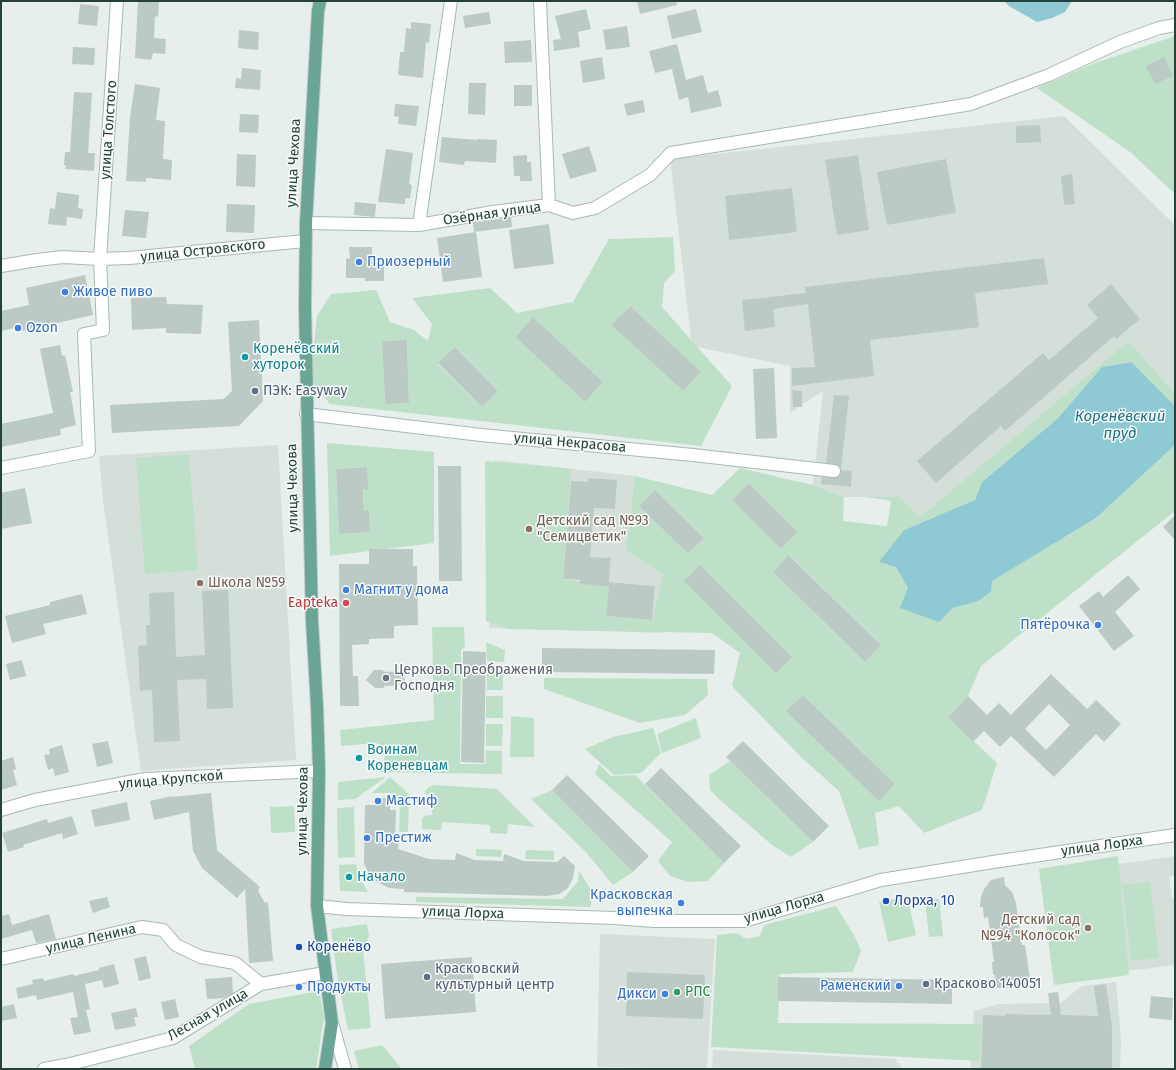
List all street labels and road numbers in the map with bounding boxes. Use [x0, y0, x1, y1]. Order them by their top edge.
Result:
street label: улица Толстого [97, 80, 121, 180]
street label: улица Чехова [283, 118, 305, 208]
street label: Озёрная улица [442, 199, 542, 229]
street label: улица Островского [140, 236, 266, 266]
street label: улица Некрасова [513, 430, 627, 456]
street label: улица Чехова [284, 443, 302, 533]
street label: улица Чехова [294, 766, 312, 856]
street label: улица Крупской [118, 767, 224, 793]
street label: улица Лорха [1060, 832, 1144, 860]
street label: улица Лорха [742, 889, 826, 927]
street label: улица Лорха [421, 903, 505, 923]
street label: улица Ленина [44, 920, 138, 958]
street label: Лесная улица [165, 985, 251, 1045]

